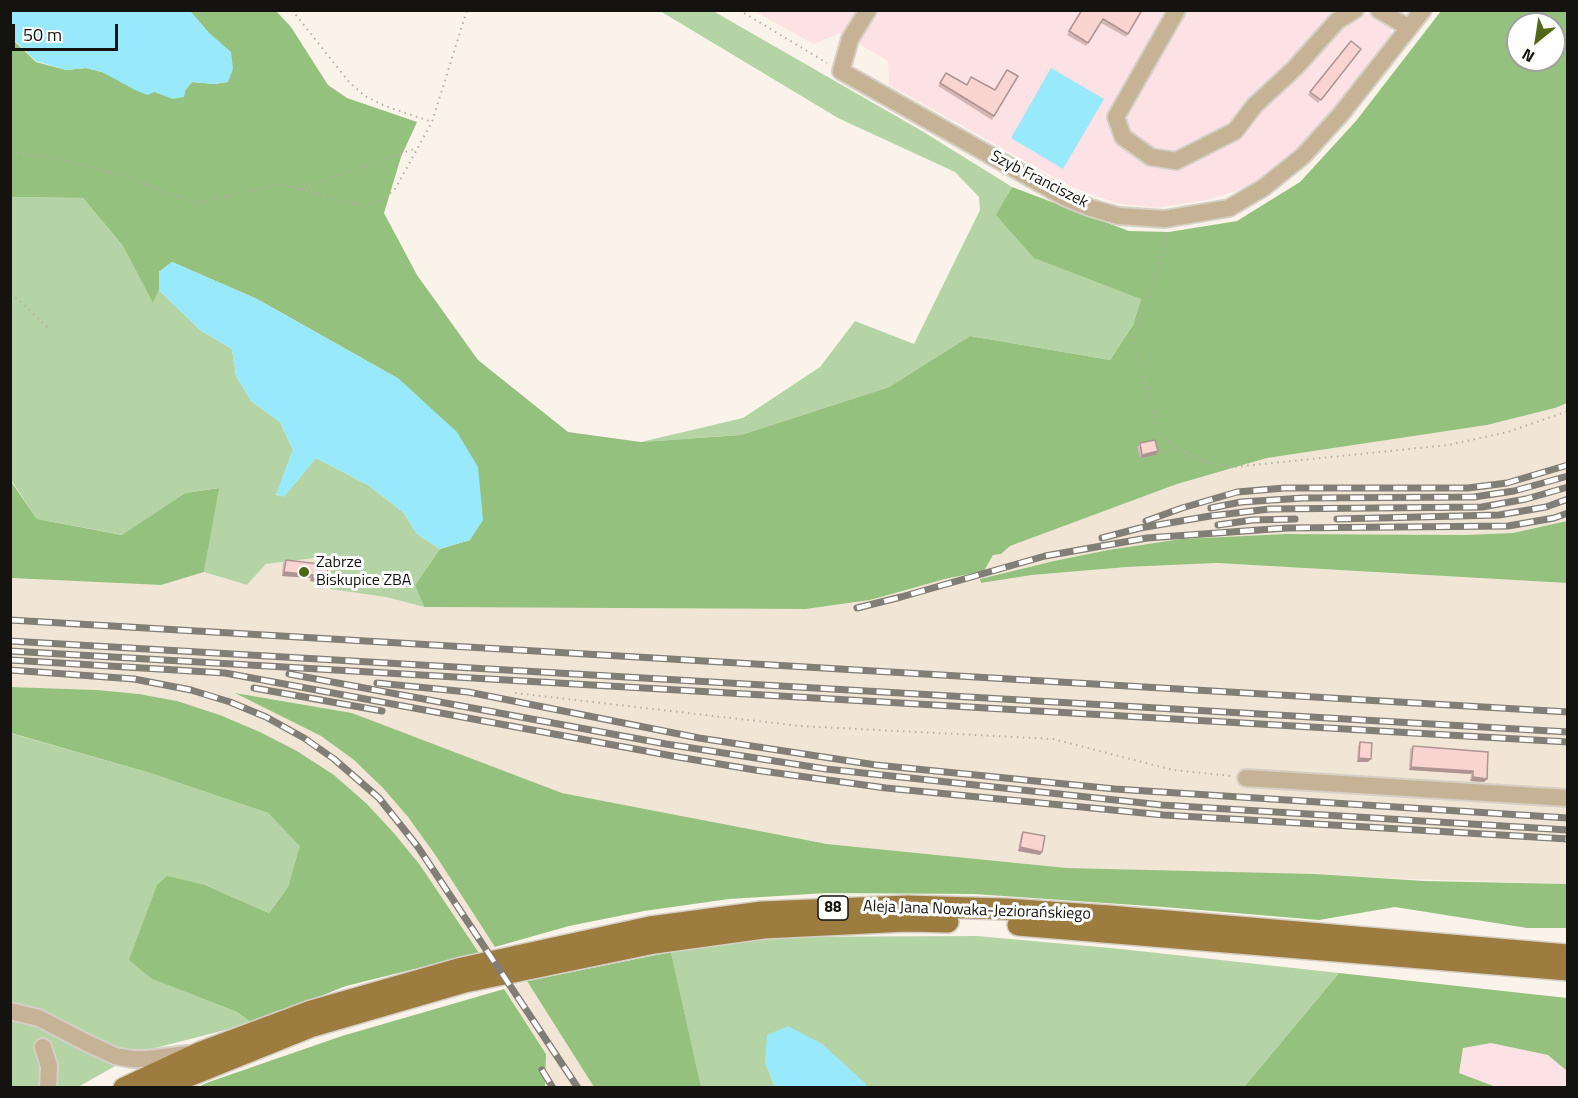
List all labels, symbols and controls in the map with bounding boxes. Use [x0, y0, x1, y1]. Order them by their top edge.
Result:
scale bar [15, 12, 122, 50]
north arrow [1506, 12, 1566, 72]
text: 50 m [23, 21, 62, 48]
text: N [1517, 43, 1539, 69]
street label: Szyb Franciszek [987, 147, 1091, 213]
place label: Zabrze Biskupice ZBA [316, 553, 411, 591]
marker: Zabrze Biskupice ZBA [297, 565, 311, 579]
road number: 88 [818, 896, 848, 920]
street label: Aleja Jana Nowaka-Jeziorańskiego [863, 897, 1091, 925]

